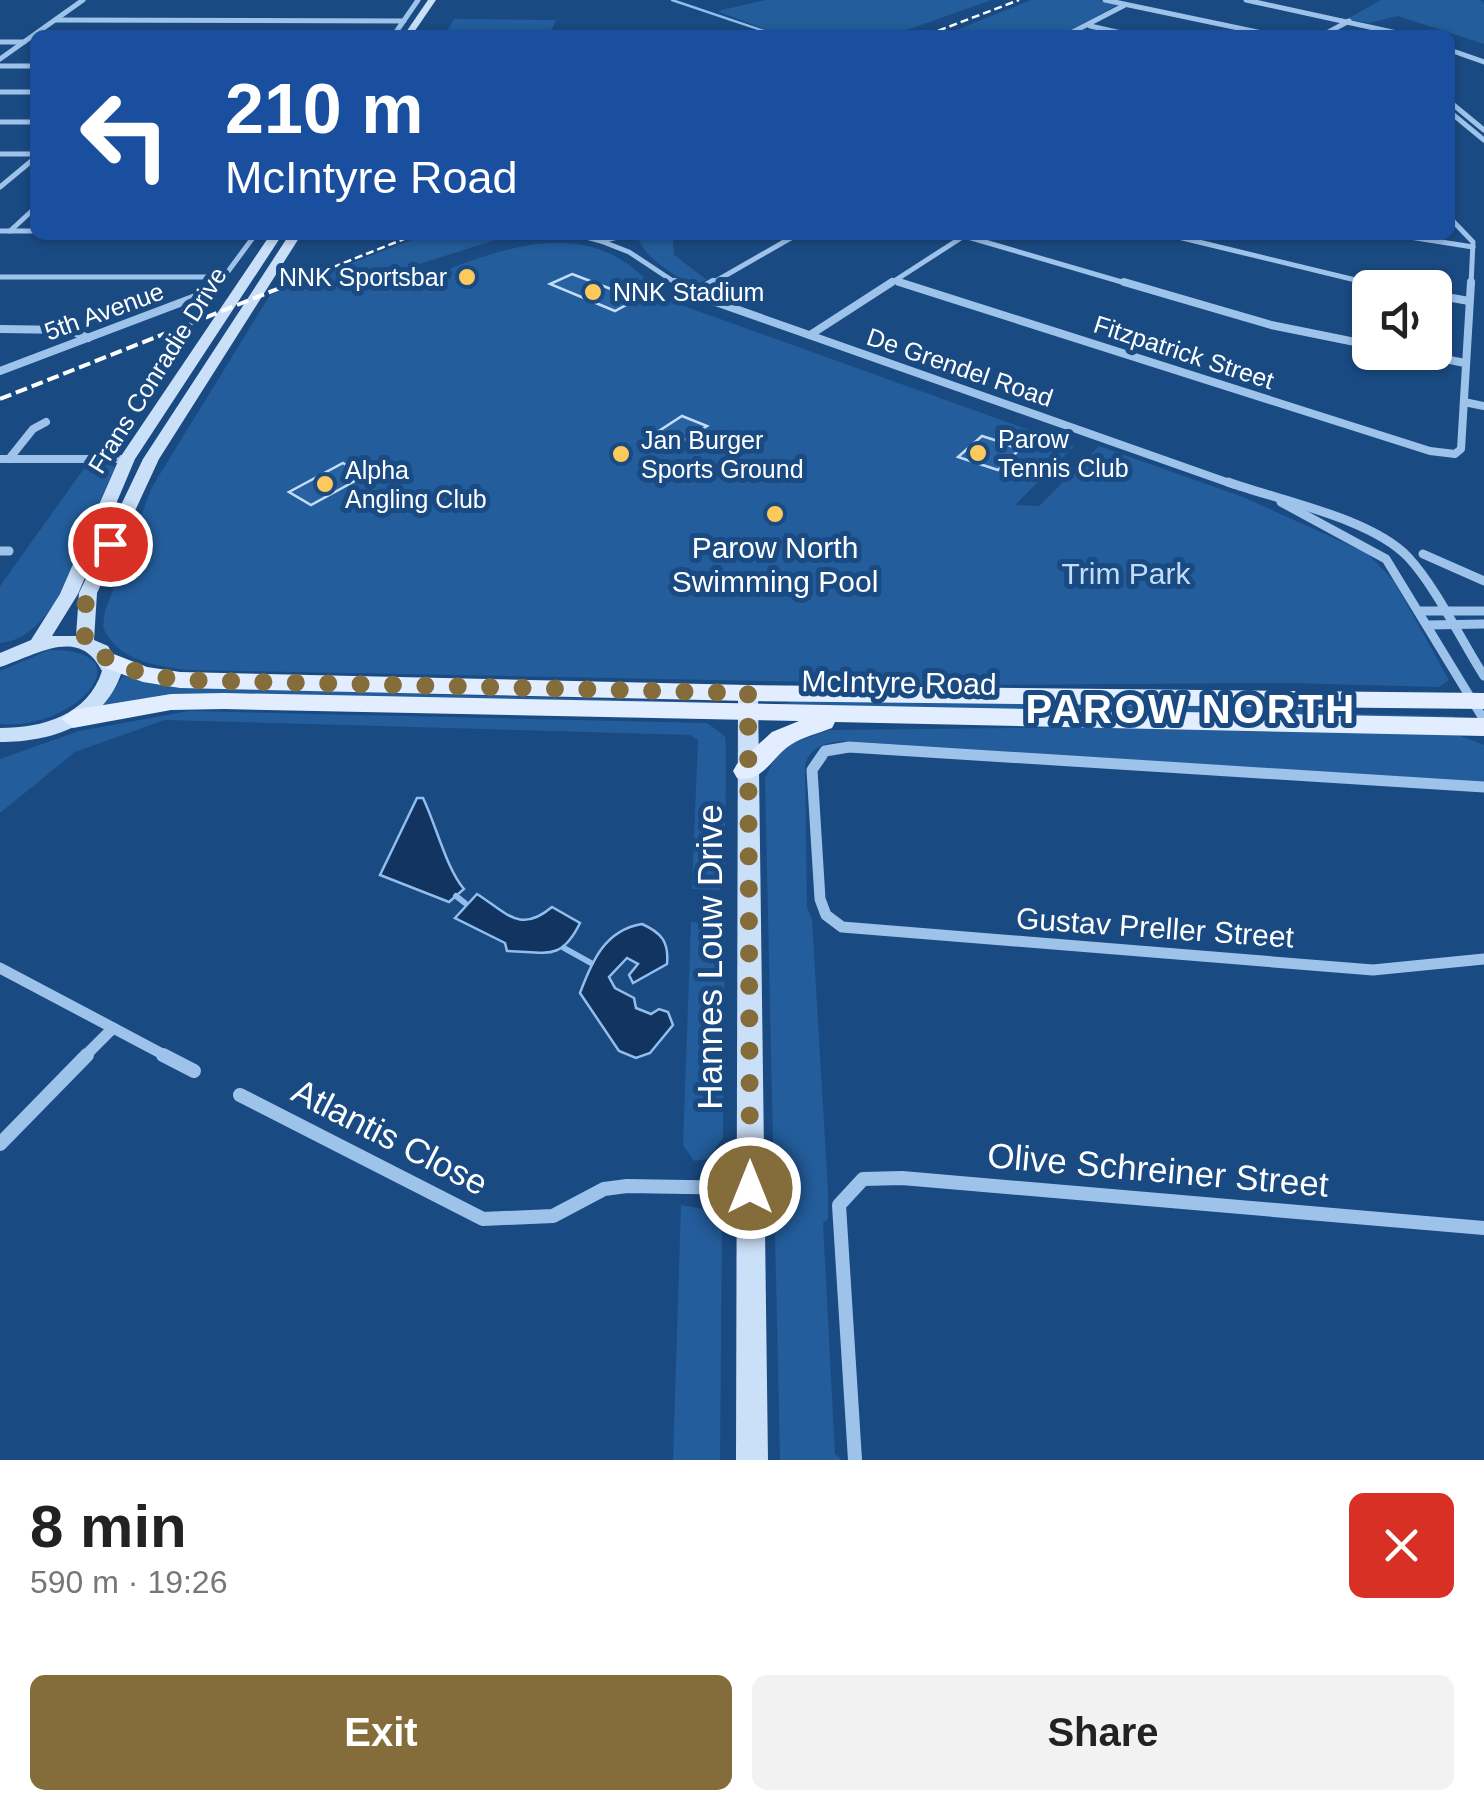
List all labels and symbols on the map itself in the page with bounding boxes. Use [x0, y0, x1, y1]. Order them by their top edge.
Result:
street label: Frans Conradie Drive [82, 262, 232, 478]
place label: NNK Sportsbar [279, 263, 447, 291]
marker: NNK Sportsbar [456, 266, 478, 288]
street label: 5th Avenue [41, 277, 167, 345]
place label: NNK Stadium [613, 278, 764, 306]
marker: NNK Stadium [582, 281, 604, 303]
street label: Fitzpatrick Street [1090, 310, 1278, 394]
street label: De Grendel Road [863, 322, 1057, 412]
place label: Parow Tennis Club [998, 425, 1129, 482]
place label: Jan Burger Sports Ground [641, 426, 804, 483]
marker: Parow Tennis Club [967, 442, 989, 464]
marker: Jan Burger Sports Ground [610, 443, 632, 465]
place label: Alpha Angling Club [345, 456, 487, 513]
marker: Alpha Angling Club [314, 473, 336, 495]
pin [68, 502, 153, 587]
marker: Parow North Swimming Pool [764, 503, 786, 525]
place label: Parow North Swimming Pool [672, 531, 878, 598]
park label: Trim Park [1062, 557, 1191, 590]
street label: McIntyre Road [801, 664, 997, 701]
district label: PAROW NORTH [1025, 687, 1357, 731]
street label: Hannes Louw Drive [690, 804, 729, 1110]
street label: Gustav Preller Street [1015, 901, 1296, 954]
street label: Atlantis Close [286, 1071, 494, 1203]
street label: Olive Schreiner Street [986, 1135, 1331, 1204]
position arrow [698, 1136, 802, 1240]

